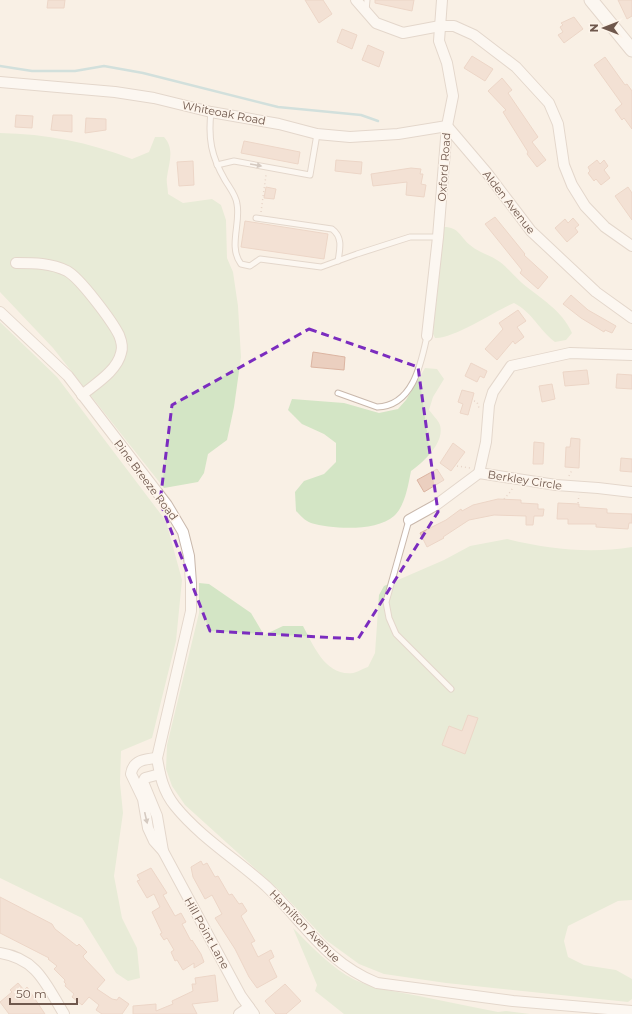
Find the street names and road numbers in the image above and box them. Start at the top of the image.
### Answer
street label: Whiteoak Road [181,98,267,128]
street label: Oxford Road [435,132,453,202]
street label: Alden Avenue [480,167,538,237]
street label: Pine Breeze Road [111,437,181,523]
street label: Berkley Circle [487,467,563,493]
street label: Hamilton Avenue [267,887,344,966]
street label: Hill Point Lane [181,895,233,972]

